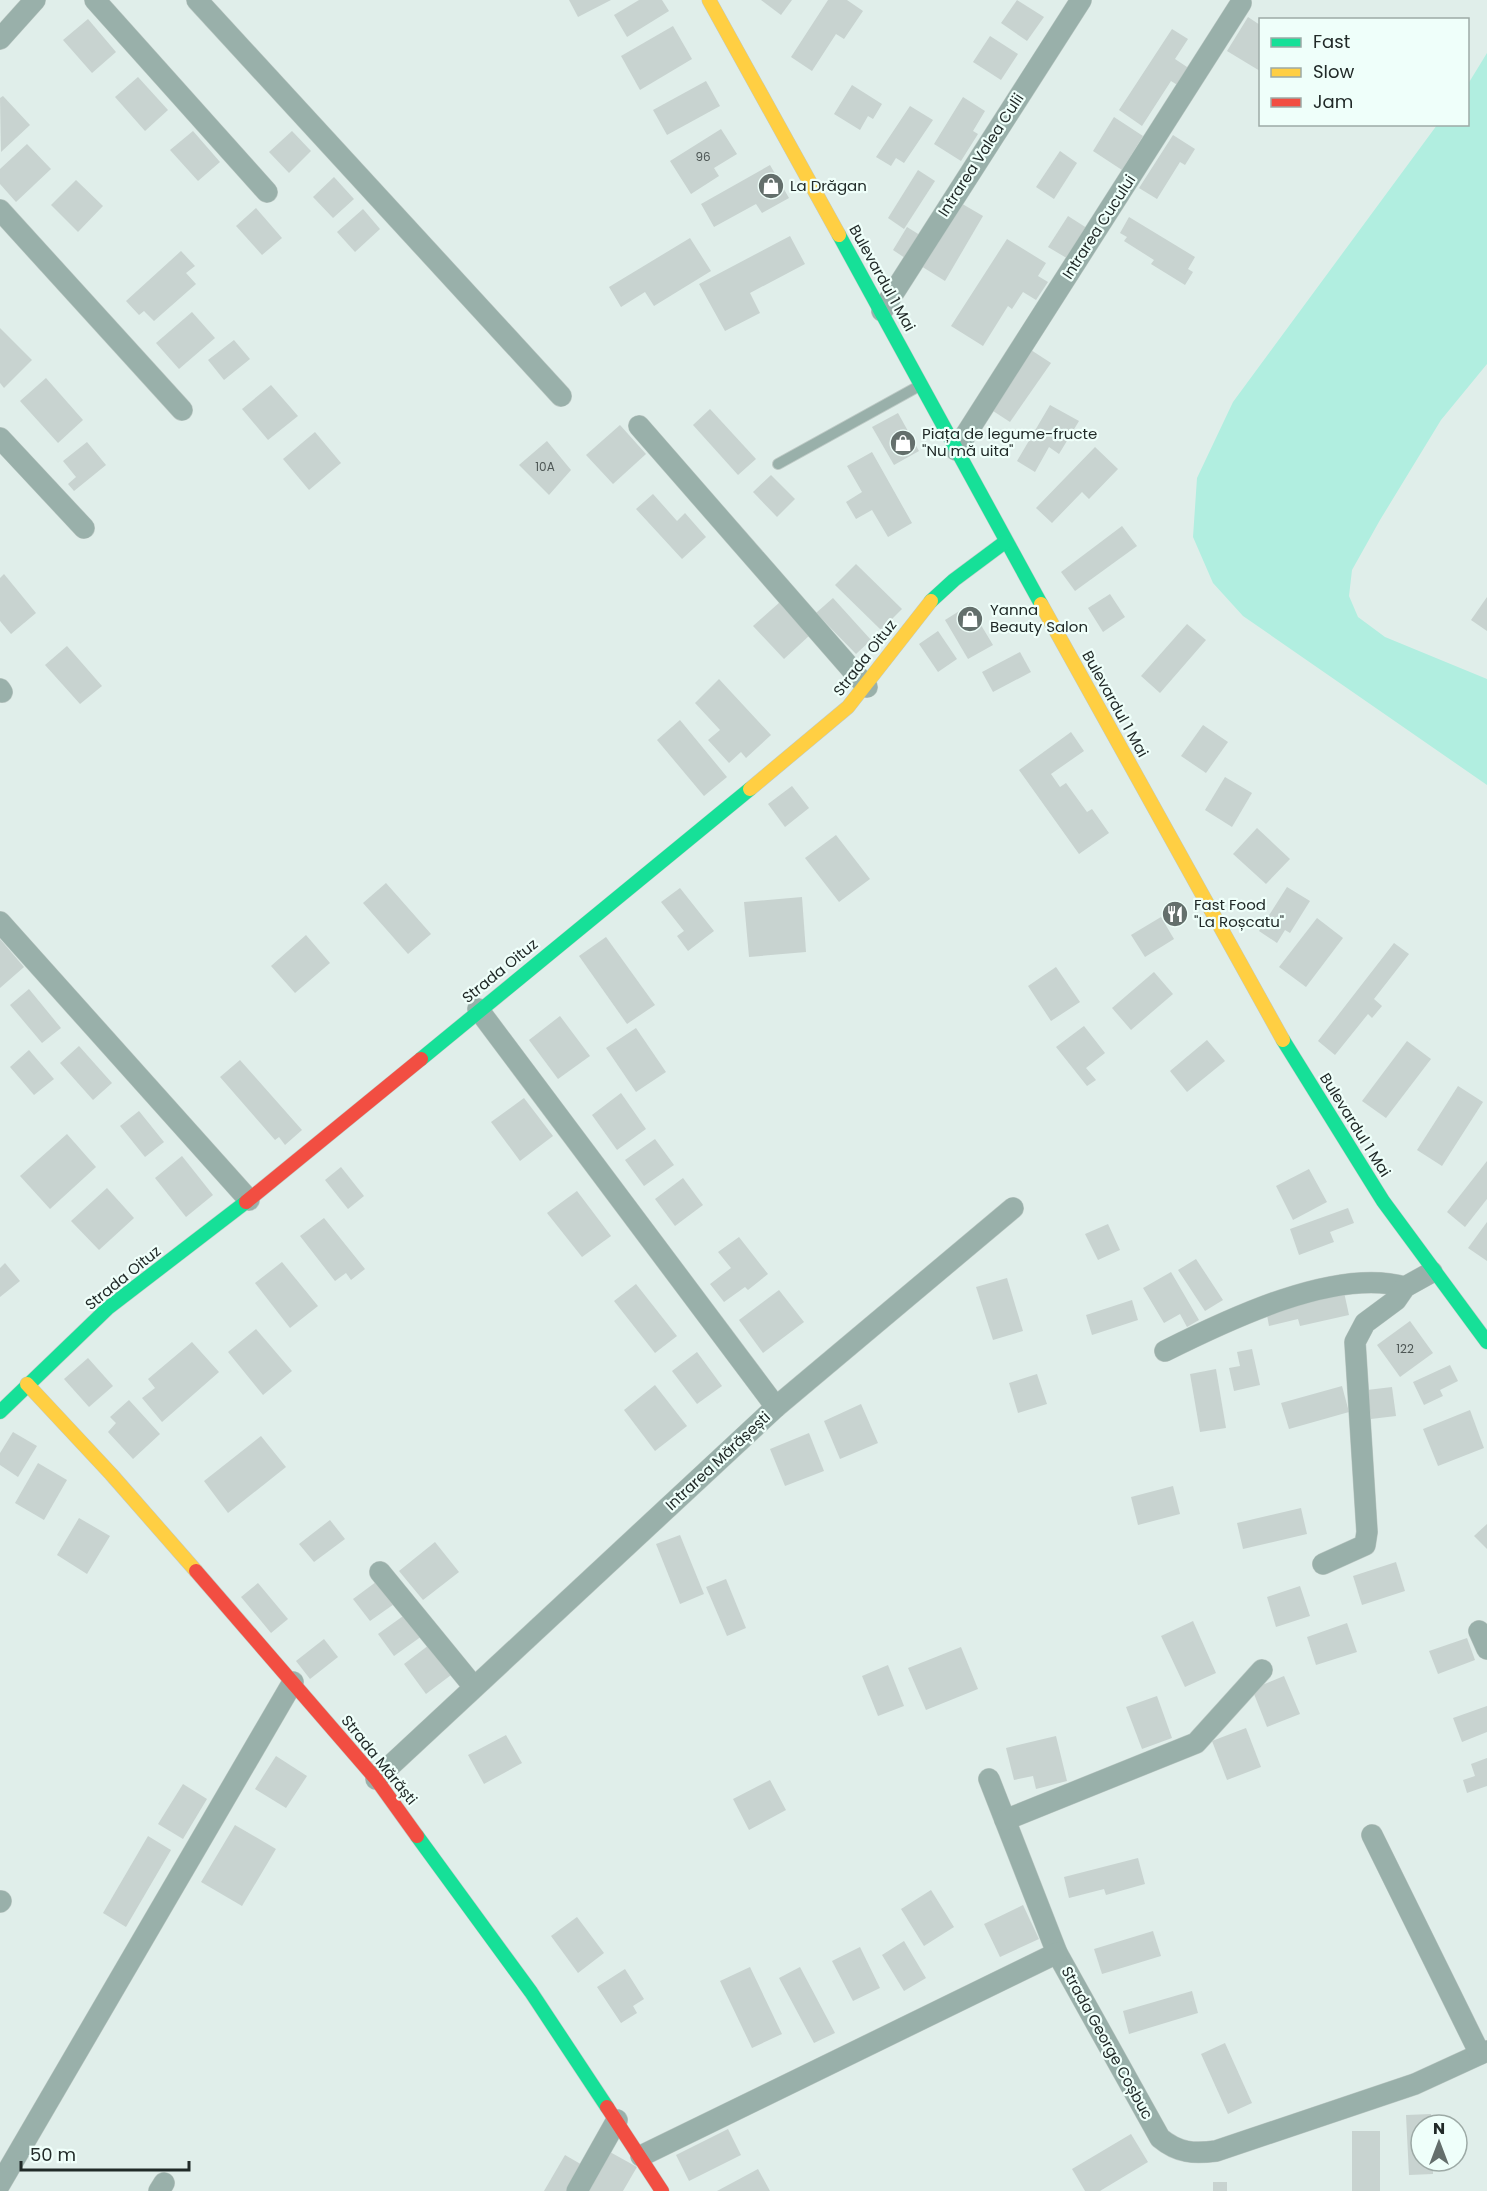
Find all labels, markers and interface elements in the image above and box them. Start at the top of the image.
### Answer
legend [1259,18,1469,126]
text: Fast [1313,29,1350,54]
text: Slow [1313,59,1355,84]
street label: Intrarea Valea Culii [933,89,1028,220]
text: Jam [1313,89,1353,114]
house number: 96 [695,148,711,165]
shop icon: La Drăgan [756,171,786,201]
street label: Intrarea Cucului [1057,171,1140,283]
place label: La Drăgan [790,175,867,196]
street label: Bulevardul 1 Mai [844,221,920,335]
place label: Piața de legume-fructe "Nu mă uita" [922,423,1097,461]
shop icon: Piața de legume-fructe "Nu mă uita" [888,428,918,458]
house number: 10A [535,458,555,475]
place label: Yanna Beauty Salon [990,599,1088,637]
shop icon: Yanna Beauty Salon [955,604,985,634]
street label: Strada Oituz [828,615,901,700]
street label: Bulevardul 1 Mai [1077,647,1153,761]
place label: Fast Food "La Roșcatu" [1194,894,1284,932]
restaurant icon: Fast Food "La Roșcatu" [1160,899,1190,929]
street label: Strada Oituz [457,934,542,1008]
street label: Bulevardul 1 Mai [1315,1069,1396,1181]
street label: Strada Oituz [80,1241,165,1315]
house number: 122 [1396,1340,1414,1357]
street label: Intrarea Mărășești [661,1406,775,1515]
street label: Strada Mărăști [337,1710,422,1809]
street label: Strada George Coșbuc [1057,1963,1158,2123]
north arrow [1409,2113,1469,2173]
text: N [1433,2117,1445,2140]
scale bar [21,2134,189,2172]
text: 50 m [30,2142,76,2167]

